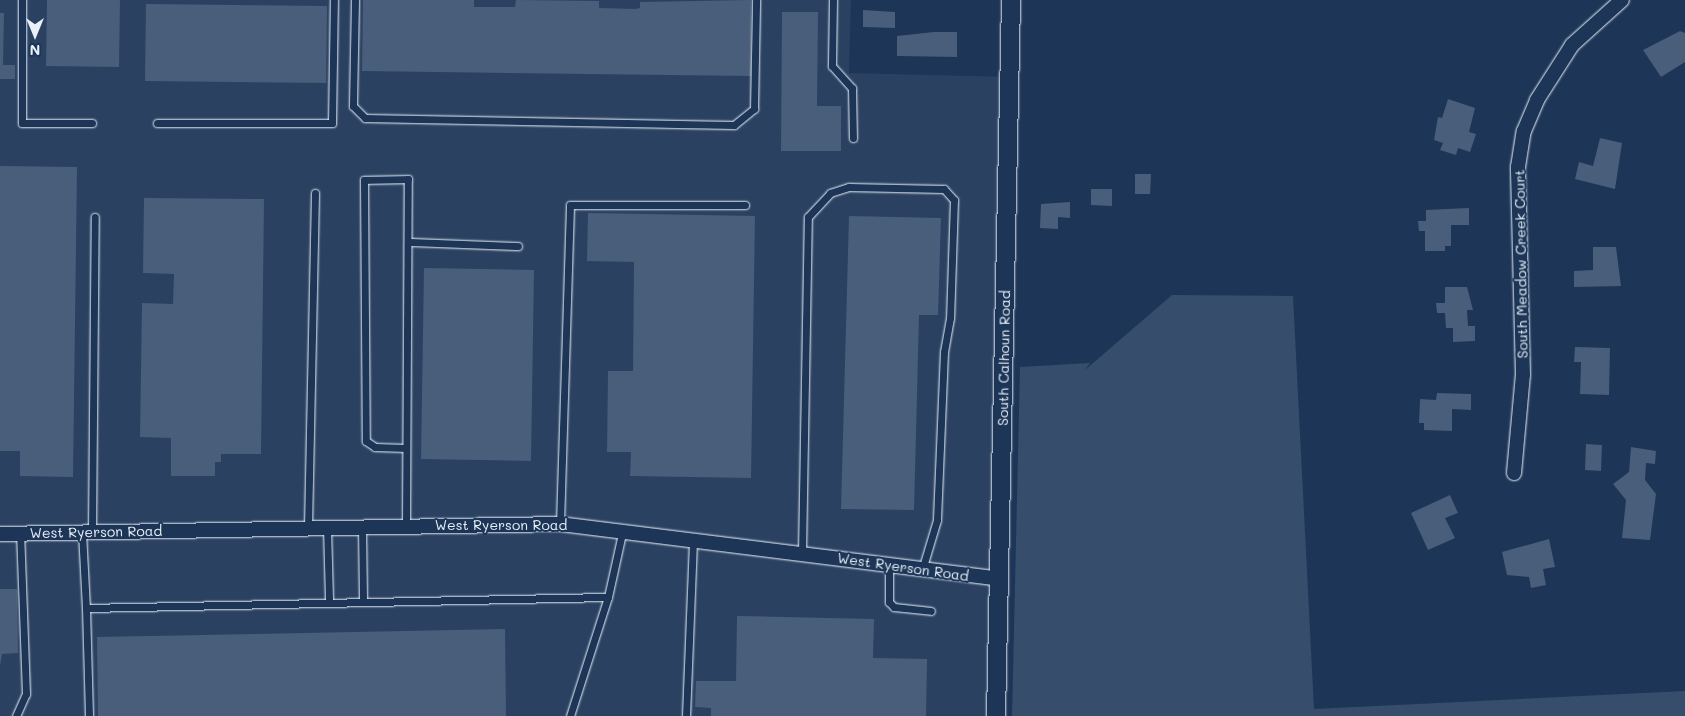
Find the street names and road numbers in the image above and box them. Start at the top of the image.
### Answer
street label: South Meadow Creek Court [1511,169,1531,359]
street label: South Calhoun Road [994,290,1014,426]
street label: West Ryerson Road [435,517,567,533]
street label: West Ryerson Road [30,522,162,542]
street label: West Ryerson Road [836,549,970,585]

